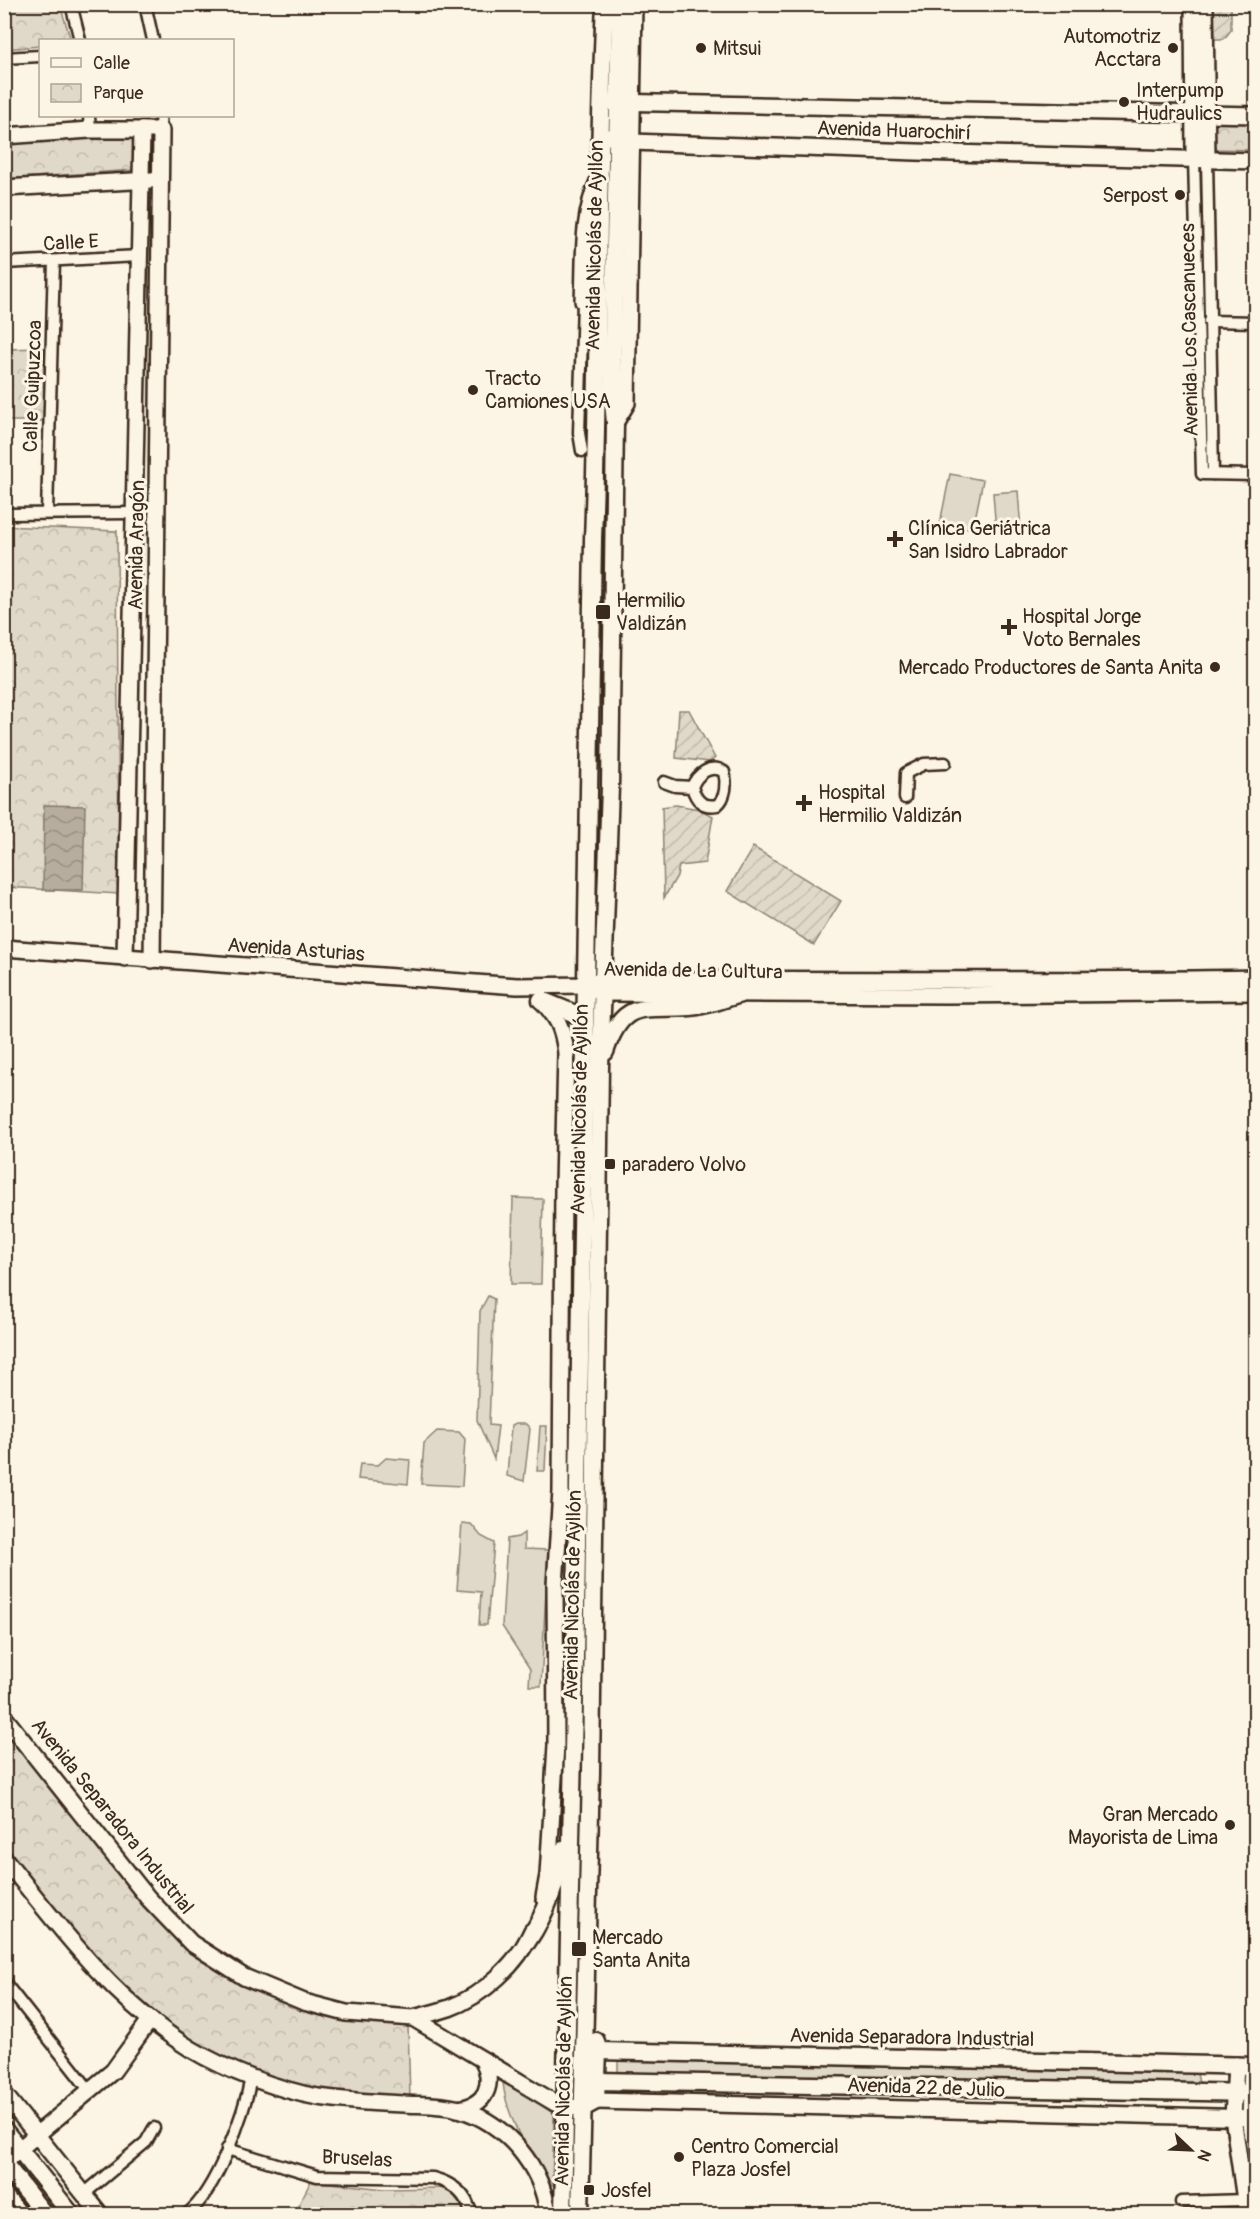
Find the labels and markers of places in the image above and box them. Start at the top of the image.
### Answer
place label: Automotriz Acctara [1063,24,1161,72]
place label: Mitsui [713,36,761,61]
marker: Mitsui [694,41,708,55]
marker: Automotriz Acctara [1166,41,1180,55]
place label: Interpump Hudraulics [1136,78,1224,126]
marker: Interpump Hudraulics [1117,95,1131,109]
place label: Serpost [1102,183,1169,208]
marker: Serpost [1173,188,1187,202]
place label: Tracto Camiones USA [485,366,611,414]
marker: Tracto Camiones USA [466,383,480,397]
place label: Clínica Geriátrica San Isidro Labrador [908,516,1068,564]
marker: Clínica Geriátrica San Isidro Labrador [886,530,904,548]
place label: Hermilio Valdizán [616,588,686,636]
marker: Hermilio Valdizán [594,603,612,621]
place label: Hospital Jorge Voto Bernales [1022,604,1141,652]
marker: Hospital Jorge Voto Bernales [1000,618,1018,636]
place label: Mercado Productores de Santa Anita [898,655,1203,680]
marker: Mercado Productores de Santa Anita [1208,660,1222,674]
place label: Hospital Hermilio Valdizán [818,780,962,828]
marker: Hospital Hermilio Valdizán [795,794,813,812]
place label: paradero Volvo [622,1152,746,1177]
marker: paradero Volvo [603,1157,617,1171]
place label: Gran Mercado Mayorista de Lima [1068,1802,1218,1850]
marker: Gran Mercado Mayorista de Lima [1223,1818,1237,1832]
place label: Mercado Santa Anita [592,1925,690,1973]
marker: Mercado Santa Anita [570,1940,588,1958]
place label: Centro Comercial Plaza Josfel [691,2134,839,2182]
marker: Centro Comercial Plaza Josfel [672,2150,686,2164]
place label: Josfel [601,2178,652,2203]
marker: Josfel [582,2183,596,2197]

